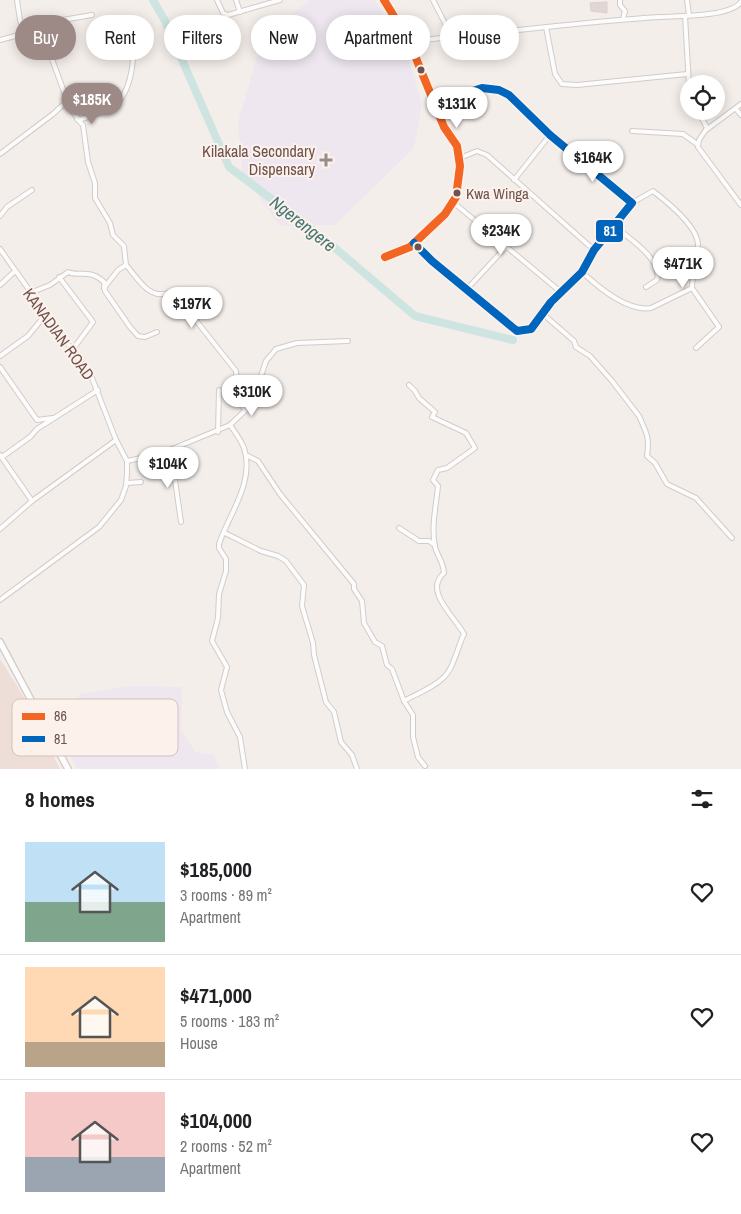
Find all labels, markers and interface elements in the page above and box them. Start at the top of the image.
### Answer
chip: Buy [15,15,76,60]
chip: Rent [86,15,154,60]
chip: Filters [164,15,241,60]
chip: New [251,15,316,60]
chip: Apartment [326,15,430,60]
chip: House [440,15,519,60]
unlabelled marker [416,65,426,75]
map controls [680,75,725,120]
button: locate [680,75,725,120]
pin: $185K [57,82,127,125]
pin: $131K [422,86,492,129]
text: $185K [73,88,111,110]
text: $131K [438,92,476,114]
place label: Kilakala Secondary Dispensary [202,140,315,180]
pin: $164K [558,140,628,183]
text: $164K [574,146,612,168]
marker: Kilakala Secondary Dispensary [319,153,333,167]
place label: Kwa Winga [466,183,529,204]
marker: Kwa Winga [452,188,462,198]
water label: Ngerengere [265,190,342,257]
pin: $234K [466,214,536,256]
text: $234K [482,219,520,241]
line badge: 81 [595,219,624,243]
text: 81 [604,222,617,240]
unlabelled marker [413,242,423,252]
pin: $471K [648,246,718,289]
text: $471K [664,252,702,274]
street label: KANADIAN ROAD [18,284,100,384]
pin: $197K [157,286,227,329]
text: $197K [173,292,211,314]
pin: $310K [217,374,287,417]
text: $310K [233,380,271,402]
pin: $104K [133,446,203,489]
text: $104K [149,452,187,474]
legend [12,699,178,756]
text: 86 [54,707,67,725]
text: 81 [54,730,67,748]
text: 8 homes [25,785,95,814]
icon: filters [688,785,716,813]
text: $185,000 [180,855,252,884]
icon: home [65,862,125,922]
icon: heart [688,878,716,906]
text: 3 rooms · 89 m² [180,884,272,906]
text: Apartment [180,906,241,928]
text: $471,000 [180,981,252,1010]
icon: home [65,987,125,1047]
icon: heart [688,1003,716,1031]
text: 5 rooms · 183 m² [180,1010,279,1032]
text: House [180,1032,218,1054]
text: $104,000 [180,1106,252,1135]
icon: home [65,1112,125,1172]
icon: heart [688,1128,716,1156]
text: 2 rooms · 52 m² [180,1135,272,1157]
text: Apartment [180,1157,241,1179]

